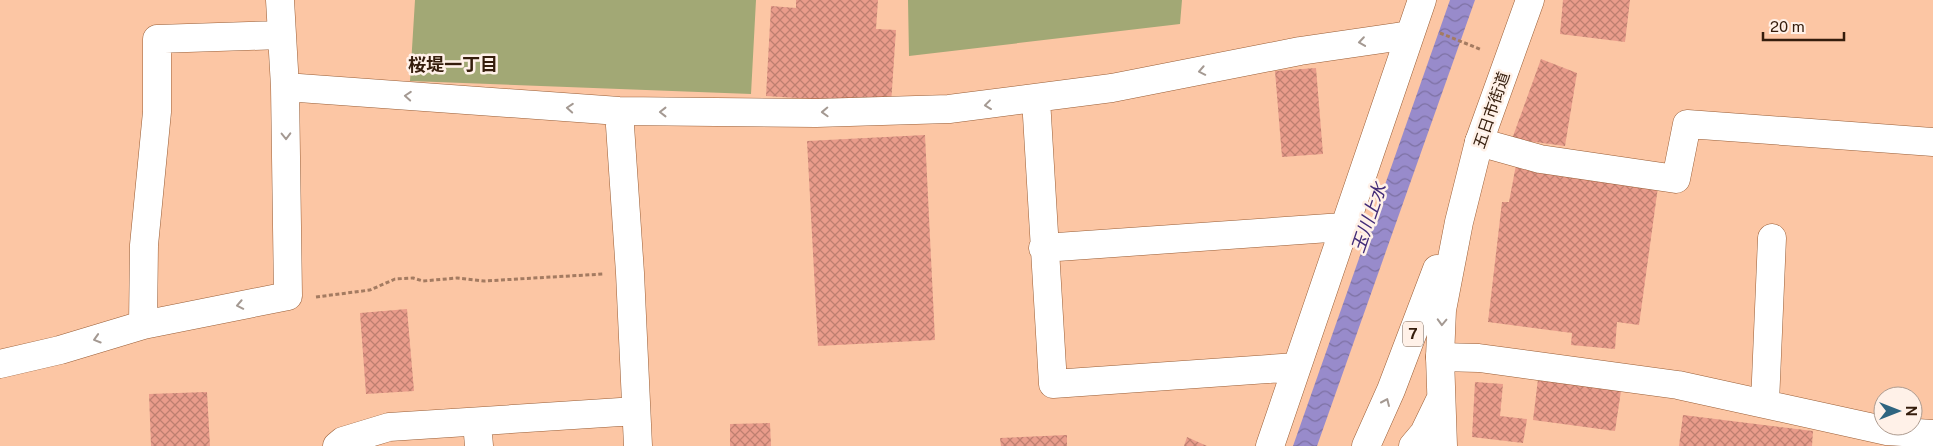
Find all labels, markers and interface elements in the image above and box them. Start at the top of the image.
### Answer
scale bar [1763,10,1844,42]
text: 20 m [1770,18,1805,35]
one-way arrow [1357,36,1366,46]
district label: 桜堤一丁目 [408,54,498,75]
one-way arrow [1197,65,1206,76]
street label: 五日市街道 [1469,69,1513,151]
one-way arrow [404,91,412,102]
one-way arrow [983,99,991,110]
one-way arrow [566,102,574,113]
one-way arrow [659,107,666,117]
one-way arrow [821,107,829,118]
one-way arrow [281,132,291,140]
water label: 玉川上水 [1347,178,1391,255]
one-way arrow [236,299,244,310]
one-way arrow [1436,318,1447,326]
road number: 7 [1403,322,1423,346]
one-way arrow [93,334,101,344]
north arrow [1873,386,1923,436]
one-way arrow [1380,398,1391,407]
text: N [1903,406,1919,416]

